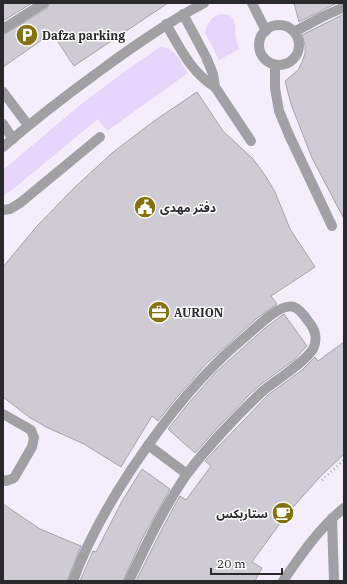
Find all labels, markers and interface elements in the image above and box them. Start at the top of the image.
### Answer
parking icon: Dafza parking [14,22,40,48]
place label: Dafza parking [42,28,125,43]
public building icon: دفتر مهدى [132,194,158,220]
place label: دفتر مهدى [160,200,216,215]
office icon: AURION [146,299,172,325]
place label: AURION [174,305,223,320]
cafe icon: ستاربكس [270,500,296,526]
place label: ستاربكس [216,506,268,521]
scale bar [211,550,282,576]
text: 20 m [217,556,246,571]

